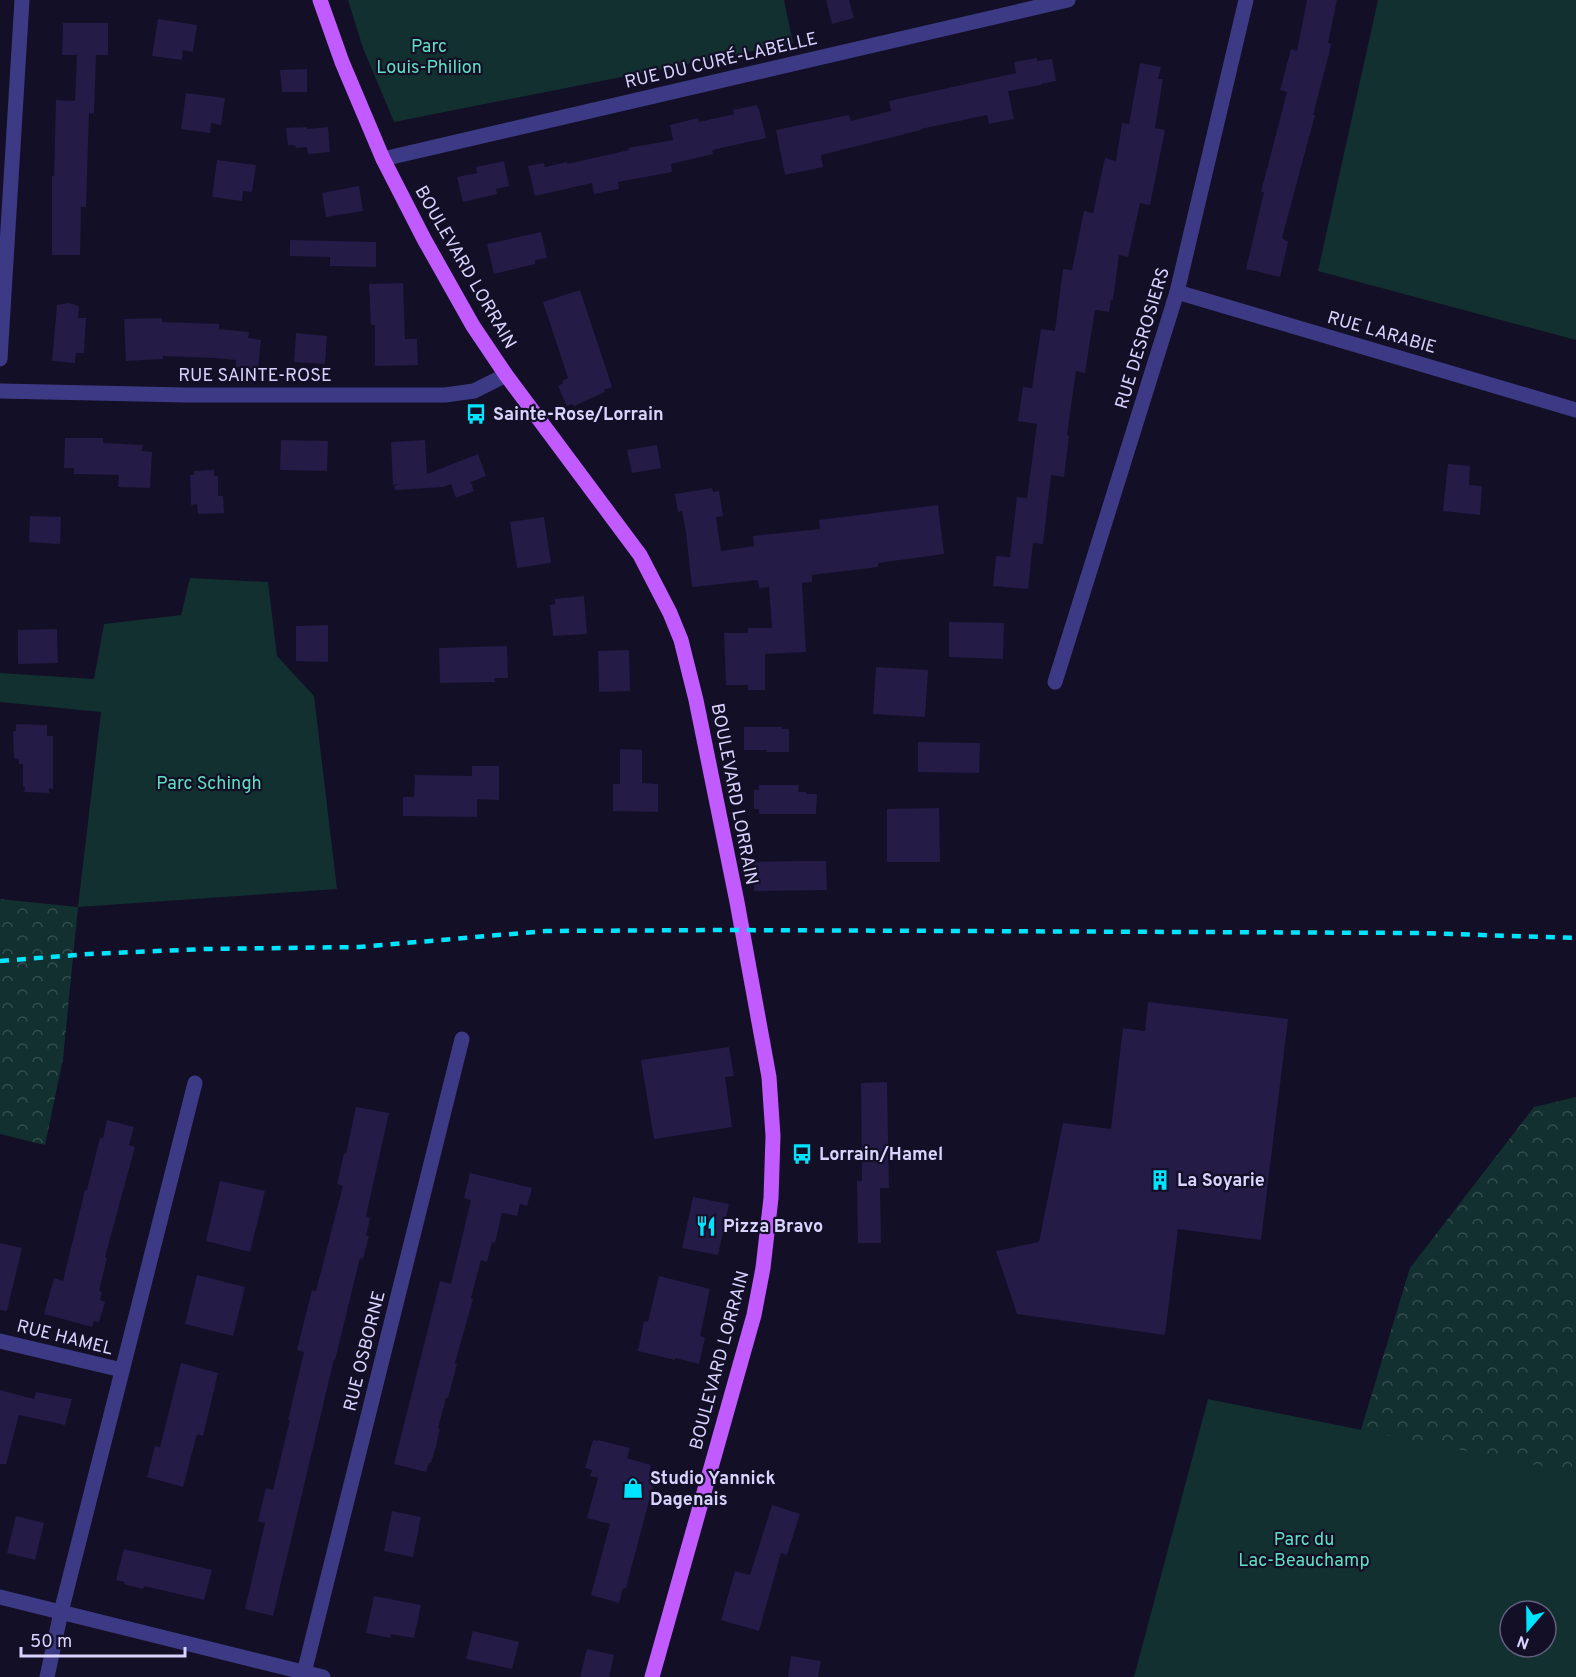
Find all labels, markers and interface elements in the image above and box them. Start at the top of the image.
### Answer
street label: RUE DU CURÉ-LABELLE [622,26,820,95]
park label: Parc Louis-Philion [376,36,482,80]
street label: BOULEVARD LORRAIN [409,182,521,353]
street label: RUE DESROSIERS [1111,265,1176,412]
street label: RUE LARABIE [1324,307,1439,360]
street label: RUE SAINTE-ROSE [178,365,332,388]
bus stop icon: Sainte-Rose/Lorrain [464,402,488,426]
place label: Sainte-Rose/Lorrain [493,404,664,427]
street label: BOULEVARD LORRAIN [705,701,762,887]
park label: Parc Schingh [156,773,262,796]
bus stop icon: Lorrain/Hamel [790,1142,814,1166]
place label: Lorrain/Hamel [819,1144,943,1167]
building icon: La Soyarie [1148,1168,1172,1192]
place label: La Soyarie [1177,1170,1265,1193]
restaurant icon: Pizza Bravo [694,1214,718,1238]
place label: Pizza Bravo [723,1216,823,1239]
street label: BOULEVARD LORRAIN [685,1268,755,1453]
street label: RUE OSBORNE [339,1289,392,1414]
street label: RUE HAMEL [14,1315,115,1362]
place label: Studio Yannick Dagenais [650,1468,776,1512]
shop icon: Studio Yannick Dagenais [621,1476,645,1500]
park label: Parc du Lac-Beauchamp [1238,1529,1370,1573]
north arrow [1498,1599,1558,1659]
scale bar [21,1620,184,1658]
text: N [1515,1630,1532,1653]
text: 50 m [30,1631,72,1654]

